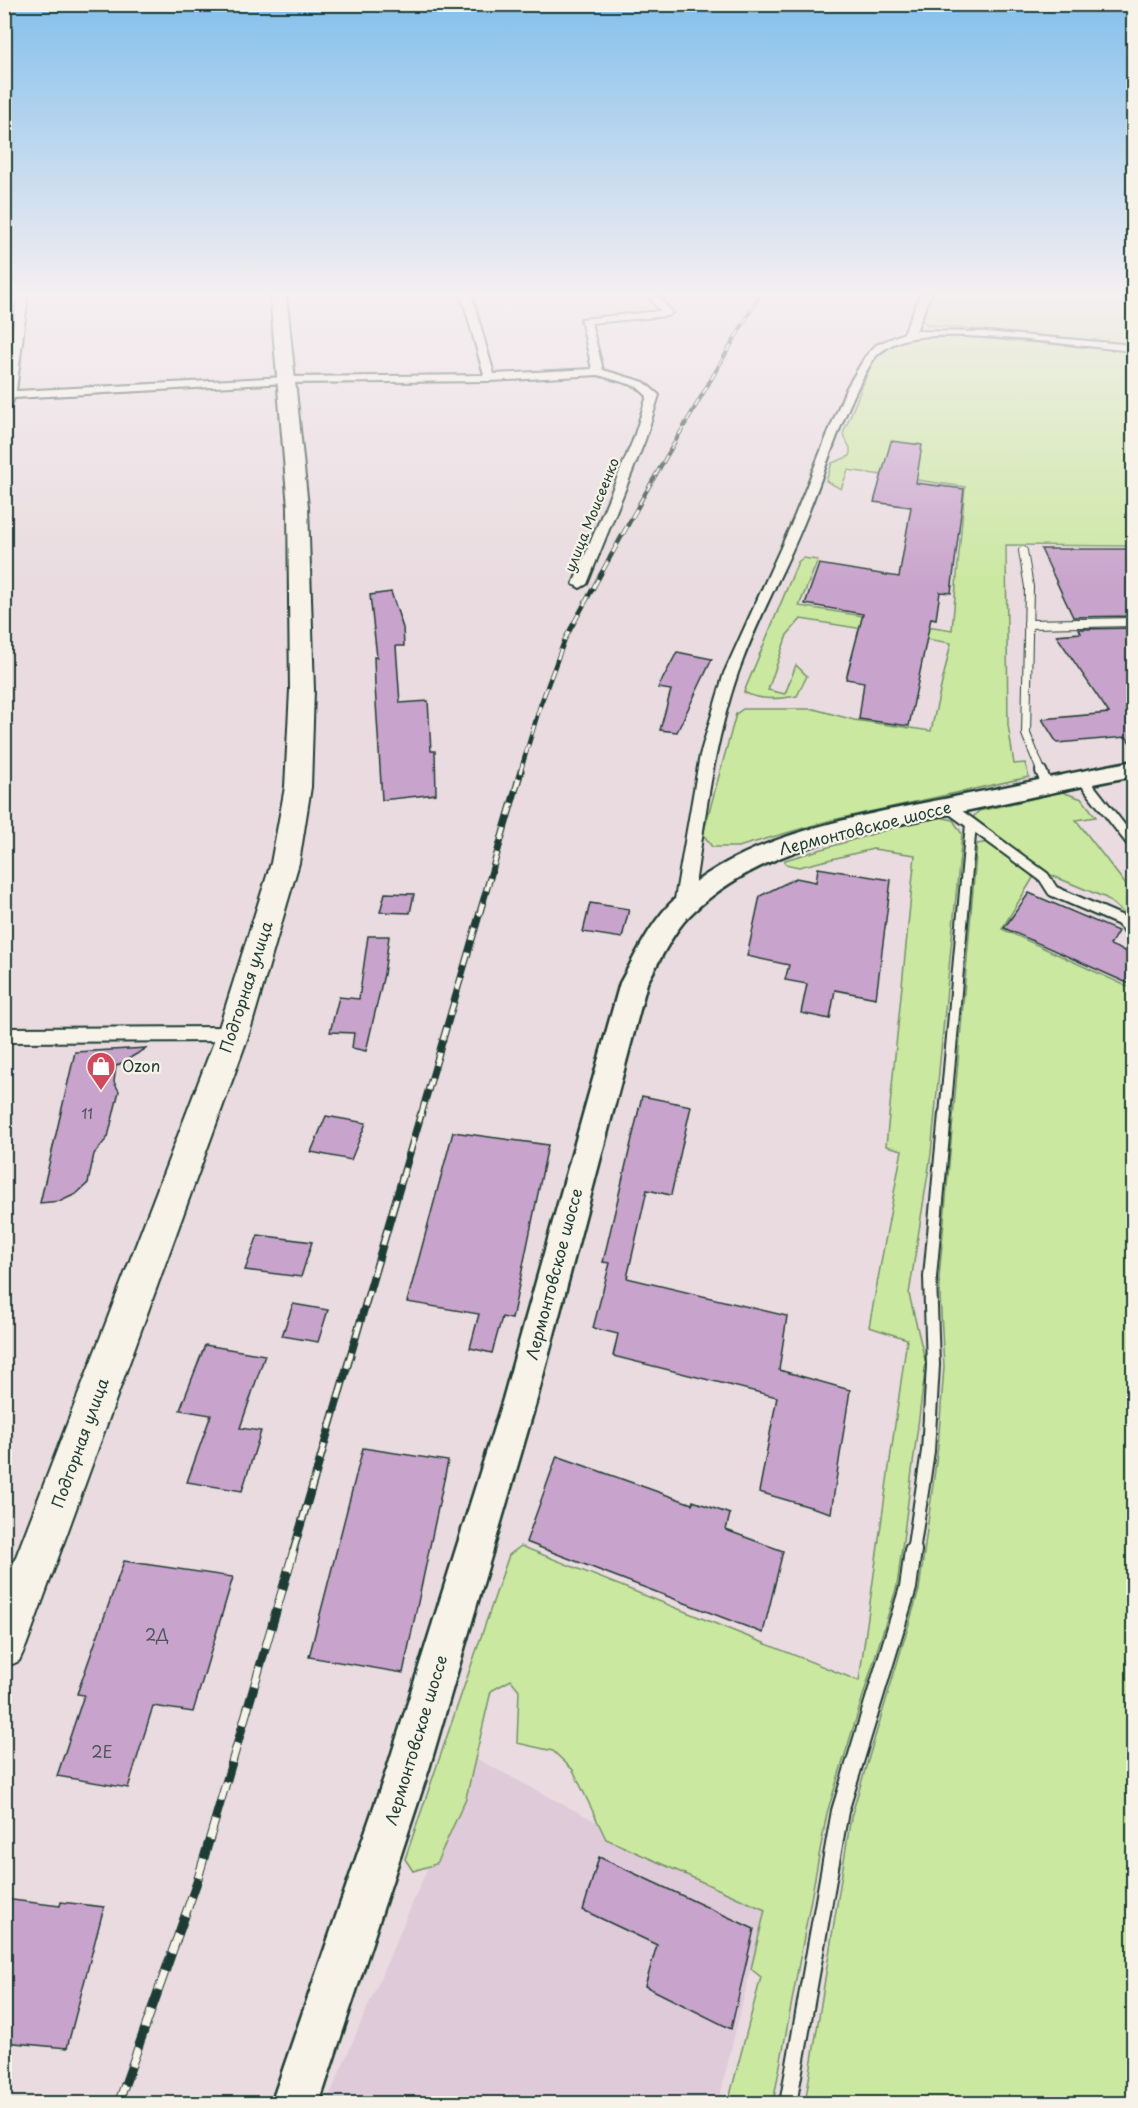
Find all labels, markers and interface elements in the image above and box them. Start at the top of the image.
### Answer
street label: улица Моисеенко [559,454,624,575]
street label: Лермонтовское шоссе [776,794,953,860]
street label: Подгорная улица [212,918,278,1055]
shop icon: Ozon [85,1050,117,1092]
place label: Ozon [122,1053,160,1077]
house number: 11 [81,1103,93,1124]
street label: Лермонтовское шоссе [519,1185,587,1362]
street label: Подгорная улица [44,1374,114,1511]
house number: 2Д [145,1622,169,1646]
street label: Лермонтовское шоссе [378,1652,452,1828]
house number: 2Е [91,1739,113,1763]

